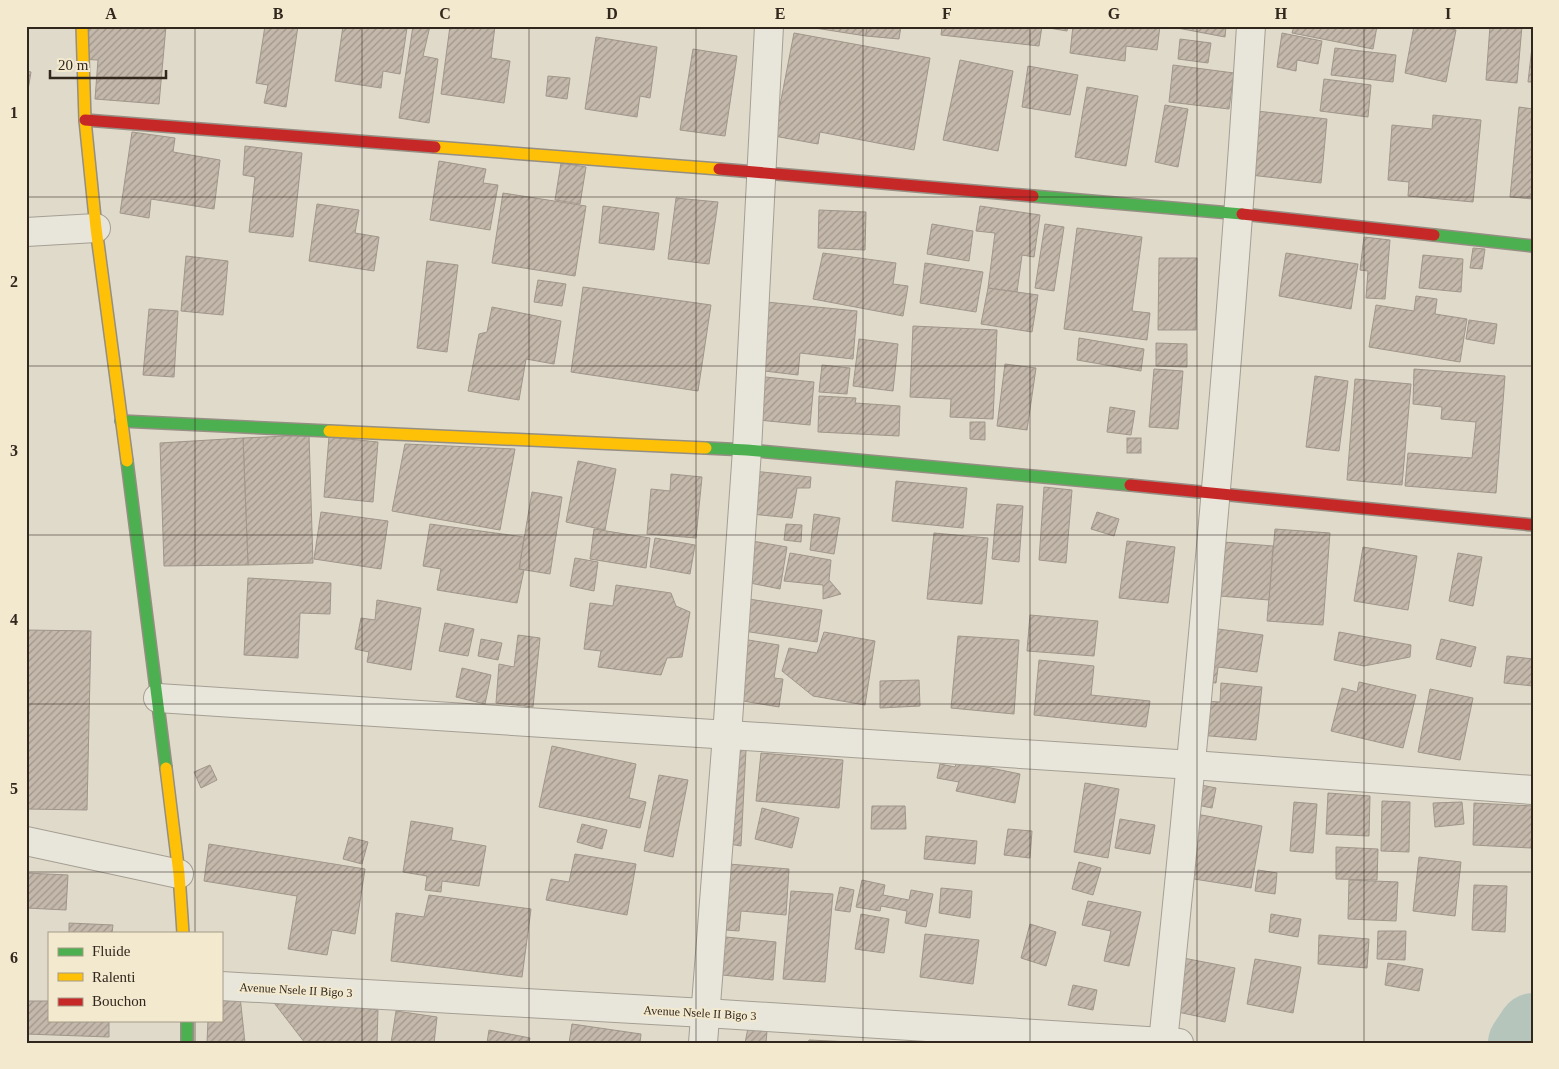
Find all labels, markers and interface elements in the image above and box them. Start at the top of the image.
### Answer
text: A [105,5,117,22]
text: B [273,5,284,22]
text: C [439,5,451,22]
text: D [606,5,618,22]
text: E [775,5,785,22]
text: F [942,5,952,22]
text: G [1108,5,1121,22]
text: H [1275,5,1288,22]
text: I [1445,5,1451,22]
scale bar [50,48,166,80]
text: 20 m [58,57,89,73]
text: 1 [10,104,18,121]
text: 2 [10,273,18,290]
text: 3 [10,442,18,459]
text: 4 [10,611,18,628]
text: 5 [10,780,18,797]
legend [48,932,222,1022]
text: Fluide [92,943,131,959]
text: 6 [10,949,18,966]
text: Ralenti [92,969,135,985]
street label: Avenue Nsele II Bigo 3 [239,980,353,1000]
text: Bouchon [92,993,147,1009]
street label: Avenue Nsele II Bigo 3 [643,1003,757,1023]

